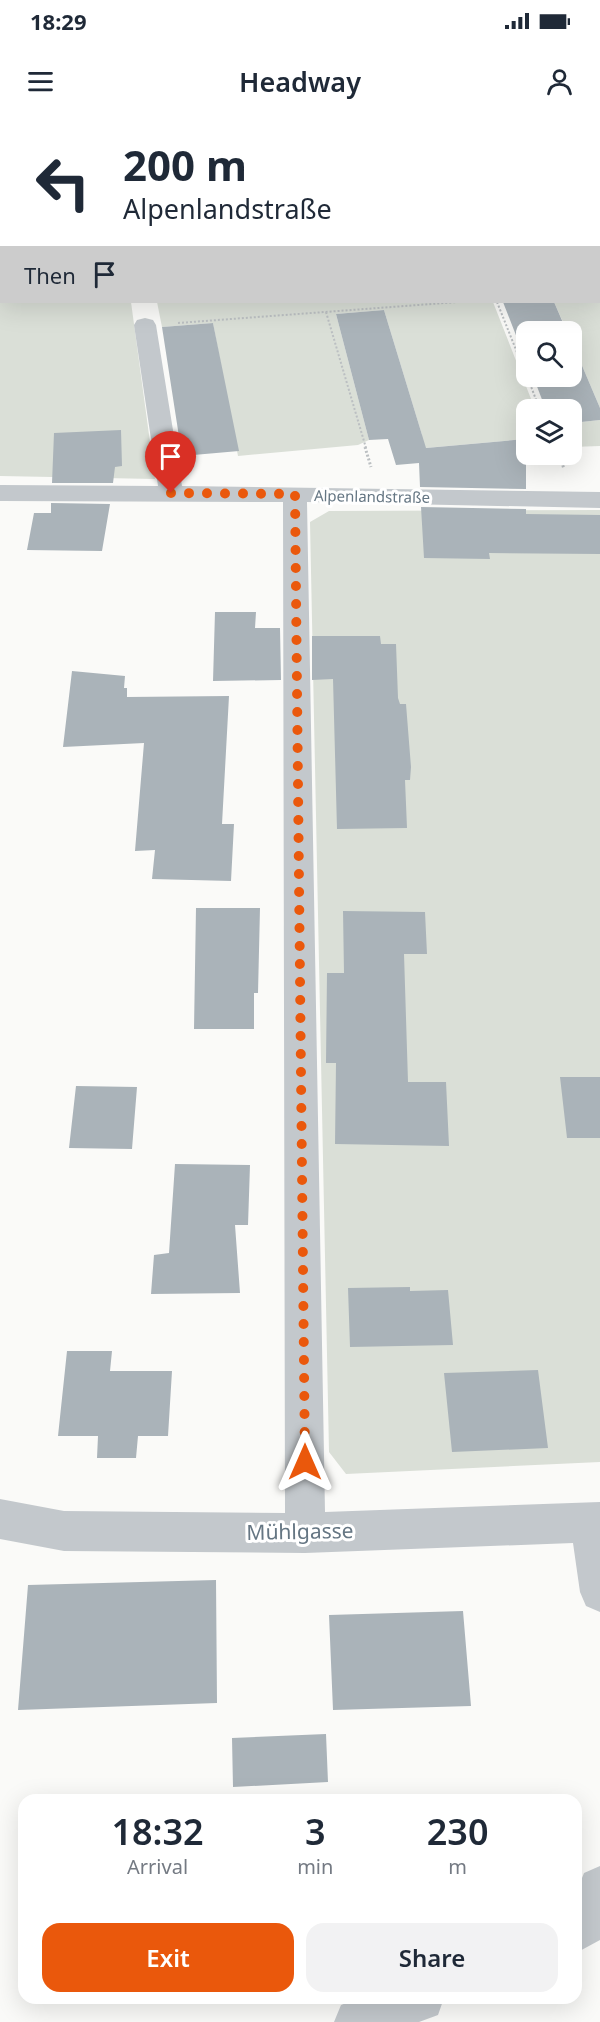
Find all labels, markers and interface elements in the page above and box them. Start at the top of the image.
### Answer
text: 18:29 [30,6,87,36]
text: Headway [239,63,361,100]
icon: menu [24,65,57,98]
icon: person [543,65,576,98]
text: 200 m [123,136,247,193]
icon: left [24,144,102,222]
text: Alpenlandstraße [123,190,332,227]
icon: arrive [88,258,121,291]
text: Then [24,260,76,290]
map controls [516,321,582,465]
button: search [516,321,582,387]
button: layers [516,399,582,465]
pin [145,431,196,493]
icon: arrive [154,440,187,473]
street label: Alpenlandstraße [314,485,430,507]
position arrow [273,1430,337,1494]
street label: Mühlgasse [246,1516,354,1546]
text: 18:32 [111,1807,204,1856]
text: 3 [305,1807,326,1856]
text: 230 [427,1807,489,1856]
text: Arrival [127,1853,188,1880]
text: min [297,1853,333,1880]
text: m [448,1853,467,1880]
button: Exit [42,1923,294,1992]
button: Share [306,1923,558,1992]

